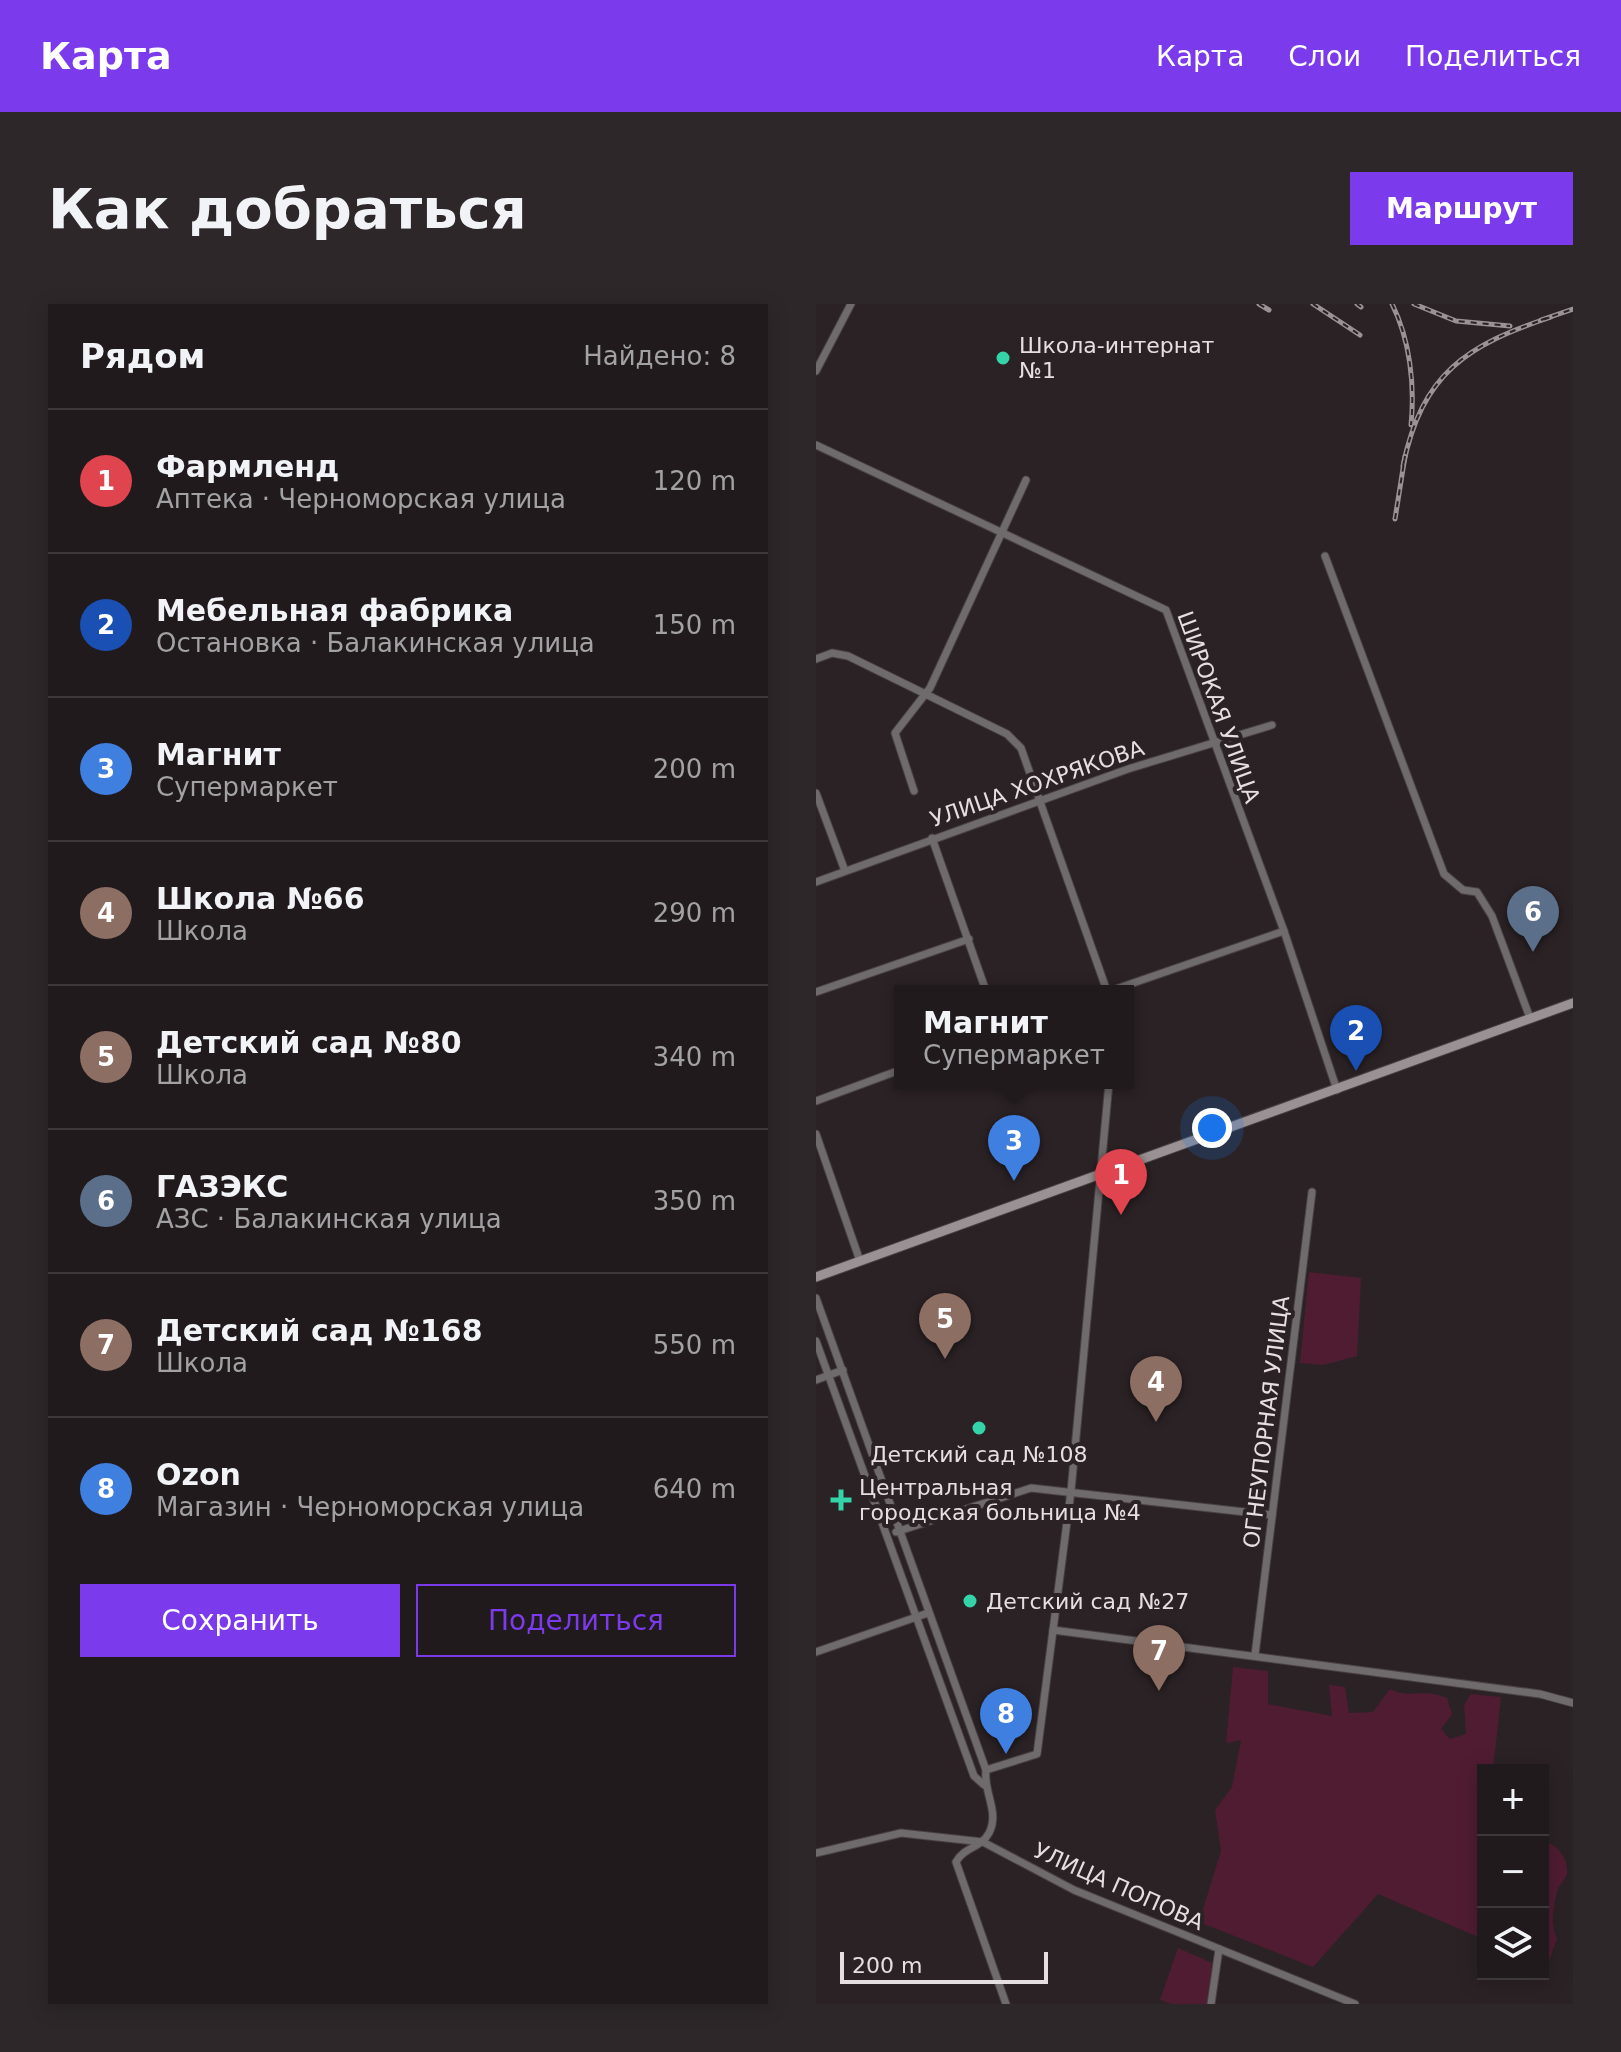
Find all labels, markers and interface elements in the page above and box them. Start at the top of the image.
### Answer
text: Карта [40,34,172,78]
text: Карта [1156,40,1244,73]
text: Слои [1288,40,1361,73]
text: Поделиться [1405,40,1581,73]
button: Маршрут [1350,172,1573,245]
text: Как добраться [48,176,527,241]
place label: Школа-интернат №1 [1019,333,1215,383]
text: Рядом [80,336,205,376]
text: Найдено: 8 [583,341,736,371]
marker: Школа-интернат №1 [994,349,1012,367]
text: Фармленд [156,449,339,484]
text: 1 [97,466,115,496]
text: 120 m [653,466,736,496]
text: Аптека · Черноморская улица [156,484,566,514]
text: Мебельная фабрика [156,593,513,628]
street label: ШИРОКАЯ УЛИЦА [1172,608,1265,806]
text: 2 [97,610,115,640]
text: 150 m [653,610,736,640]
text: Остановка · Балакинская улица [156,628,595,658]
street label: УЛИЦА ХОХРЯКОВА [927,735,1147,832]
text: Магнит [156,737,281,772]
text: 3 [97,754,115,784]
text: 200 m [653,754,736,784]
text: Супермаркет [156,772,338,802]
text: Школа №66 [156,881,365,916]
pin: 6 [1507,886,1559,952]
text: 4 [97,898,115,928]
text: 290 m [653,898,736,928]
text: Школа [156,916,248,946]
popup [894,985,1134,1089]
text: Магнит [923,1005,1048,1040]
pin: 2 [1330,1005,1382,1071]
text: Детский сад №80 [156,1025,462,1060]
text: Супермаркет [923,1040,1105,1070]
text: 5 [97,1042,115,1072]
text: 340 m [653,1042,736,1072]
text: Школа [156,1060,248,1090]
your location [1192,1108,1232,1148]
pin: 3 [988,1115,1040,1181]
pin: 1 [1095,1149,1147,1215]
text: ГАЗЭКС [156,1169,288,1204]
text: 6 [97,1186,115,1216]
text: 350 m [653,1186,736,1216]
text: АЗС · Балакинская улица [156,1204,502,1234]
pin: 5 [919,1293,971,1359]
street label: ОГНЕУПОРНАЯ УЛИЦА [1239,1294,1294,1550]
text: Детский сад №168 [156,1313,483,1348]
text: 7 [97,1330,115,1360]
text: 550 m [653,1330,736,1360]
text: Школа [156,1348,248,1378]
pin: 4 [1130,1356,1182,1422]
marker: Детский сад №108 [970,1419,988,1437]
place label: Детский сад №108 [870,1442,1088,1467]
text: Ozon [156,1457,241,1492]
text: 8 [97,1474,115,1504]
text: 640 m [653,1474,736,1504]
place label: Центральная городская больница №4 [859,1475,1141,1525]
marker: Центральная городская больница №4 [830,1489,852,1511]
text: Магазин · Черноморская улица [156,1492,584,1522]
button: Сохранить [80,1584,400,1657]
button: Поделиться [416,1584,736,1657]
place label: Детский сад №27 [986,1589,1189,1614]
marker: Детский сад №27 [961,1592,979,1610]
pin: 7 [1133,1625,1185,1691]
pin: 8 [980,1688,1032,1754]
map controls [1477,1764,1549,1980]
button: + [1477,1764,1549,1836]
button: − [1477,1836,1549,1908]
street label: УЛИЦА ПОПОВА [1030,1838,1208,1935]
button: layers [1477,1908,1549,1980]
scale bar [840,1948,1048,1984]
text: 200 m [852,1953,922,1978]

